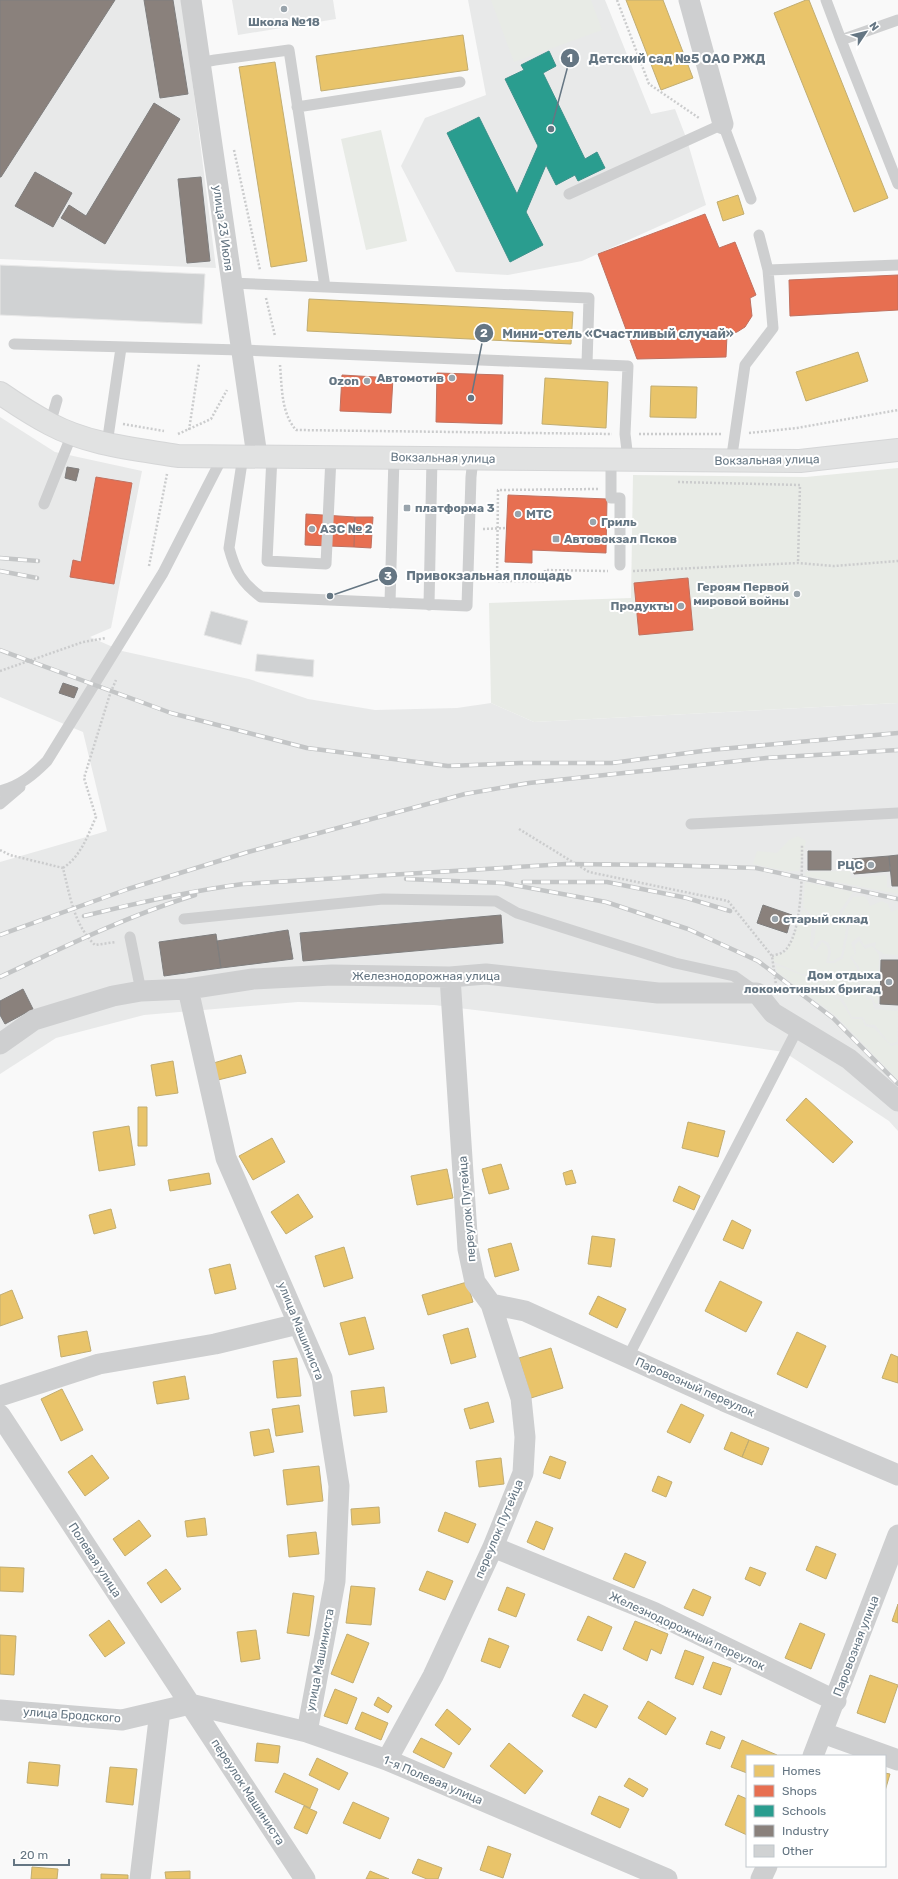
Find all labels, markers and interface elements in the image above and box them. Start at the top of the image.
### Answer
marker: Школа №18 [279,4,289,14]
north arrow [846,12,886,52]
place label: Школа №18 [248,15,320,29]
text: N [866,20,881,34]
callout: Детский сад №5 ОАО РЖД [560,46,773,71]
text: 1 [567,51,573,65]
text: Детский сад №5 ОАО РЖД [588,51,766,66]
street label: улица 23 Июля [210,184,236,272]
callout: Мини-отель «Счастливый случай» [474,320,742,345]
text: 2 [480,326,488,340]
text: Мини-отель «Счастливый случай» [502,326,734,341]
place label: Автомотив [377,371,444,385]
marker: Автомотив [447,373,457,383]
place label: Ozon [329,374,359,388]
marker: Ozon [362,376,372,386]
street label: Вокзальная улица [390,450,496,466]
street label: Вокзальная улица [714,452,820,468]
place label: платформа 3 [415,501,495,515]
marker: платформа 3 [402,503,412,513]
place label: МТС [526,507,552,521]
marker: МТС [513,509,523,519]
place label: Гриль [601,515,637,529]
marker: Гриль [588,517,598,527]
place label: АЗС № 2 [320,522,373,536]
marker: АЗС № 2 [307,524,317,534]
place label: Автовокзал Псков [564,532,677,546]
marker: Автовокзал Псков [551,534,561,544]
callout: Привокзальная площадь [378,563,580,588]
text: Привокзальная площадь [406,568,572,583]
text: 3 [384,569,392,583]
place label: Героям Первой мировой войны [693,580,789,608]
marker: Героям Первой мировой войны [792,589,802,599]
place label: Продукты [610,599,673,613]
marker: Продукты [676,601,686,611]
place label: РЦС [837,858,864,872]
marker: РЦС [866,860,876,870]
place label: старый склад [783,912,868,926]
marker: старый склад [770,914,780,924]
place label: Дом отдыха локомотивных бригад [744,968,881,996]
street label: Железнодорожная улица [352,969,500,983]
marker: Дом отдыха локомотивных бригад [884,977,894,987]
street label: переулок Путейца [455,1155,479,1263]
street label: улица Машиниста [275,1280,327,1382]
street label: Паровозный переулок [633,1354,757,1420]
street label: переулок Путейца [472,1477,526,1581]
street label: Полевая улица [66,1520,124,1600]
street label: Железнодорожный переулок [607,1589,768,1674]
street label: Паровозная улица [830,1594,882,1698]
street label: улица Машиниста [303,1607,337,1713]
street label: улица Бродского [23,1705,121,1725]
street label: переулок Машиниста [208,1736,288,1848]
street label: 1-я Полевая улица [381,1753,485,1807]
legend [746,1755,886,1867]
text: Homes [782,1764,821,1778]
text: Shops [782,1784,817,1798]
text: Schools [782,1804,826,1818]
text: Industry [782,1824,829,1838]
scale bar [14,1841,69,1867]
text: Other [782,1844,814,1858]
text: 20 m [20,1848,48,1862]

